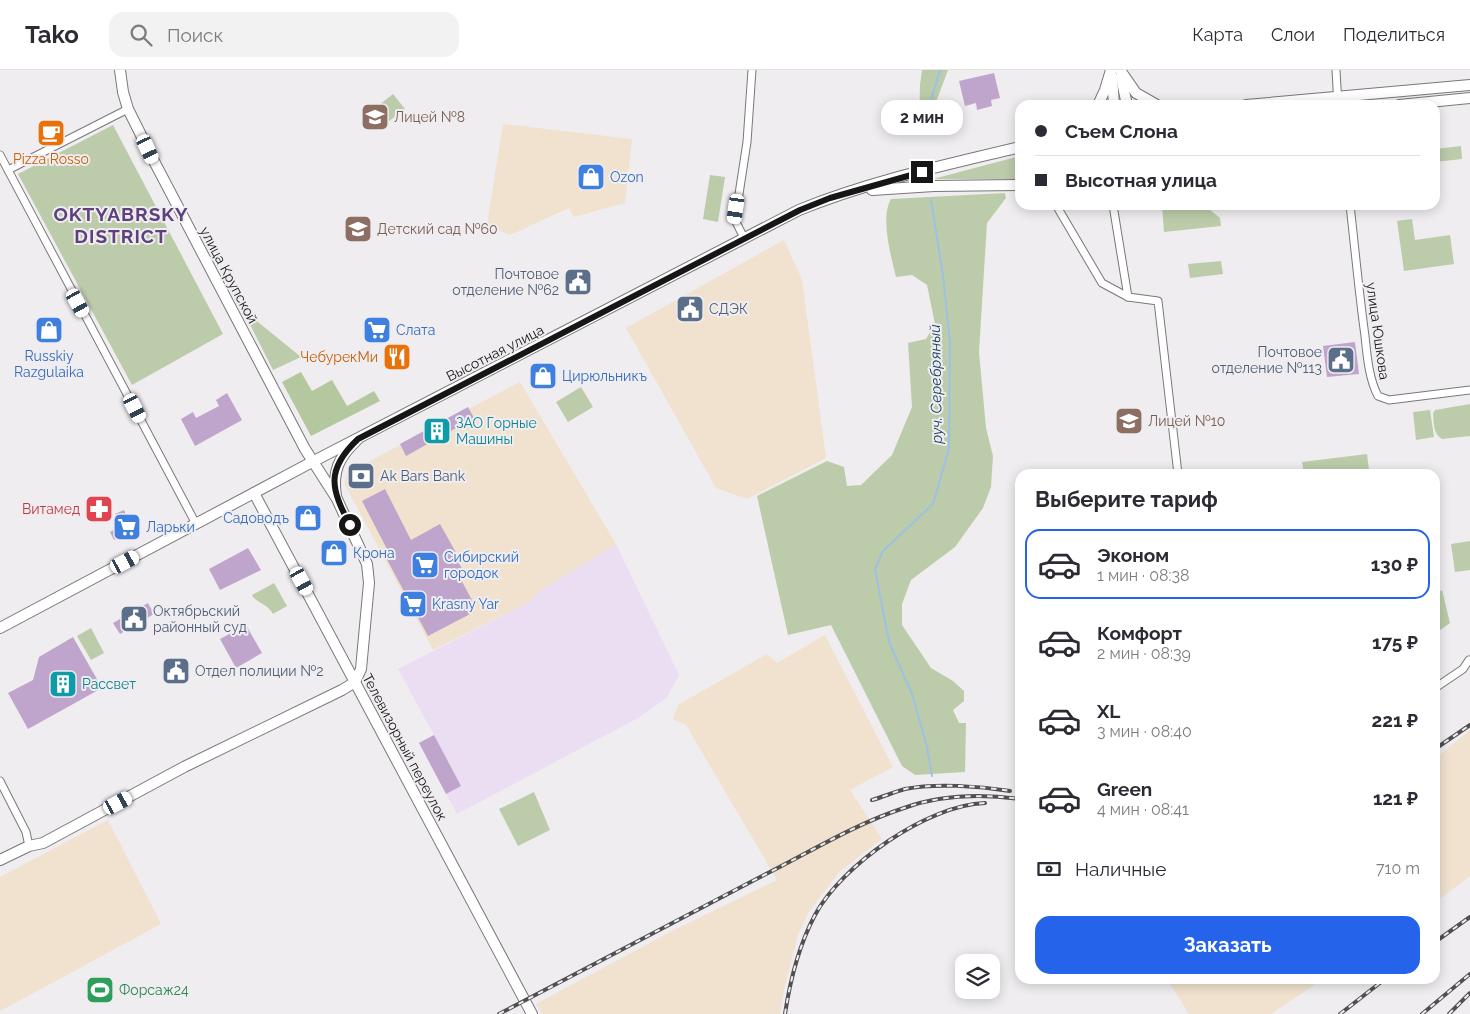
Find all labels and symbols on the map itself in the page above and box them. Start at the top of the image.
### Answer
callout: 2 мин [881,99,963,134]
school or university icon: Лицей №8 [360,102,390,132]
place label: Лицей №8 [394,109,465,125]
cafe icon: Pizza Rosso [36,118,66,148]
car [134,132,161,166]
place label: Pizza Rosso [13,151,89,167]
route end [911,161,933,183]
shop icon: Ozon [576,162,606,192]
place label: Ozon [610,169,644,185]
car [726,193,745,225]
district label: OKTYABRSKY DISTRICT [53,203,189,247]
school or university icon: Детский сад №60 [343,214,373,244]
place label: Детский сад №60 [377,221,498,237]
street label: улица Крупской [197,224,261,326]
place label: Почтовое отделение №62 [452,266,559,298]
public building icon: Почтовое отделение №62 [563,267,593,297]
street label: улица Юшкова [1363,281,1393,381]
car [64,286,91,320]
public building icon: СДЭК [675,294,705,324]
place label: СДЭК [709,301,748,317]
shop icon: Russkiy Razgulaika [34,315,64,345]
supermarket icon: Слата [362,315,392,345]
place label: Слата [396,322,435,338]
street label: Высотная улица [444,322,546,384]
water label: руч. Серебряный [926,324,946,445]
restaurant icon: ЧебурекМи [382,342,412,372]
place label: Почтовое отделение №113 [1211,344,1322,376]
public building icon: Почтовое отделение №113 [1326,345,1356,375]
place label: Russkiy Razgulaika [14,348,84,380]
place label: ЧебурекМи [300,349,378,365]
shop icon: Цирюльникъ [528,361,558,391]
place label: Цирюльникъ [562,368,647,384]
car [121,391,148,425]
school or university icon: Лицей №10 [1114,406,1144,436]
place label: Лицей №10 [1148,413,1225,429]
place label: ЗАО Горные Машины [456,415,537,447]
building icon: ЗАО Горные Машины [422,416,452,446]
bank icon: Ak Bars Bank [346,461,376,491]
place label: Ak Bars Bank [380,468,466,484]
pharmacy icon: Витамед [84,494,114,524]
place label: Витамед [22,501,80,517]
shop icon: Садоводъ [293,503,323,533]
place label: Садоводъ [223,510,289,526]
supermarket icon: Ларьки [112,512,142,542]
route start [339,514,361,536]
place label: Ларьки [146,519,195,535]
shop icon: Крона [319,538,349,568]
place label: Крона [353,545,395,561]
car [108,548,141,576]
place label: Сибирский городок [444,549,519,581]
supermarket icon: Сибирский городок [410,550,440,580]
car [288,564,315,598]
supermarket icon: Krasny Yar [398,589,428,619]
place label: Krasny Yar [432,596,499,612]
place label: Октябрьский районный суд [153,603,247,635]
public building icon: Октябрьский районный суд [119,604,149,634]
public building icon: Отдел полиции №2 [161,656,191,686]
place label: Отдел полиции №2 [195,663,323,679]
building icon: Рассвет [48,669,78,699]
street label: Телевизорный переулок [359,671,451,823]
place label: Рассвет [82,676,136,692]
car [101,789,134,817]
sports icon: Форсаж24 [85,975,115,1005]
place label: Форсаж24 [119,982,189,998]

